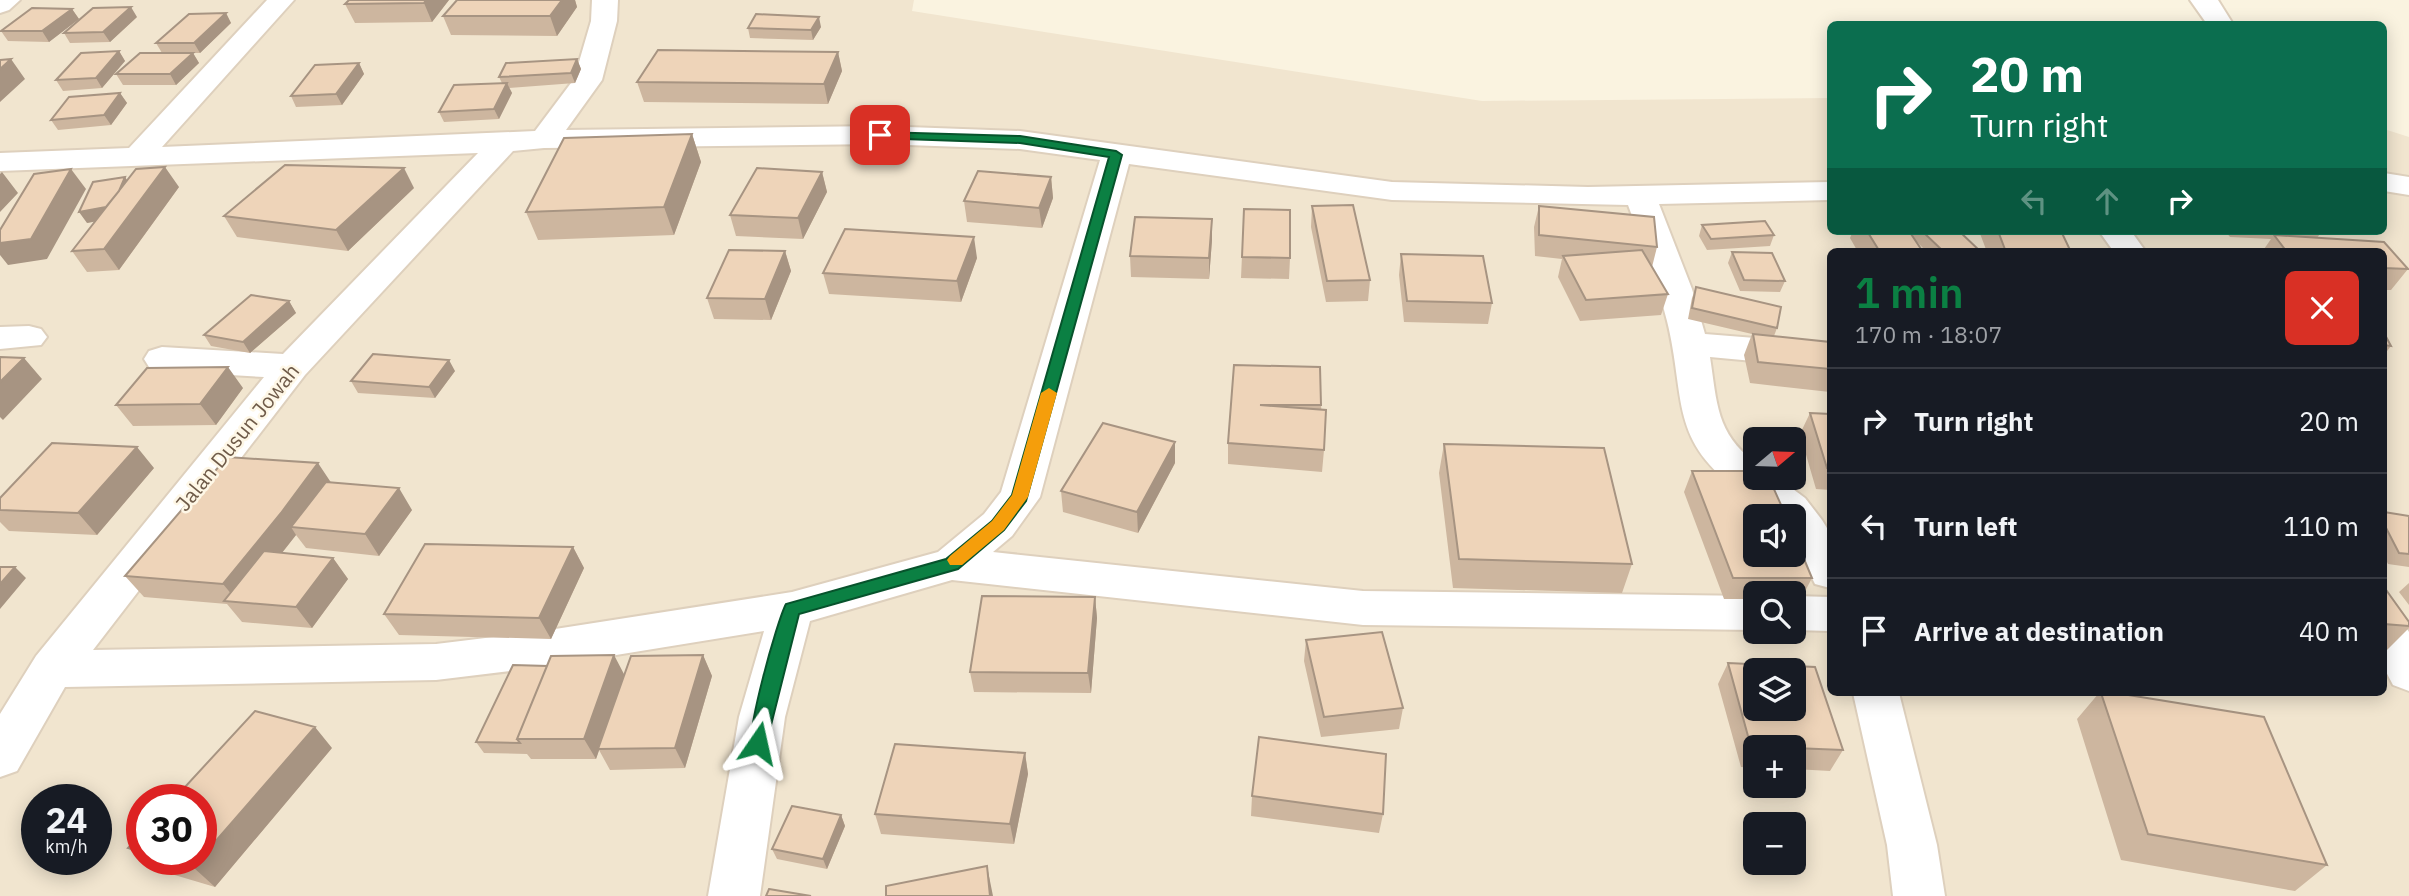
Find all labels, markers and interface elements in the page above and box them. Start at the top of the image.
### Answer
text: 20 m [1970,42,2084,105]
icon: right [1855,49,1946,140]
text: Turn right [1970,104,2108,146]
pin [850,105,910,165]
icon: arrive [861,116,899,154]
icon: left [2015,182,2053,220]
icon: ahead [2088,182,2126,220]
icon: right [2161,182,2199,220]
text: 1 min [1855,265,1964,320]
button: close [2285,271,2359,345]
text: 170 m · 18:07 [1855,319,2002,349]
street label: Jalan Dusun Jowah [169,357,305,517]
icon: right [1855,402,1893,440]
text: Turn right [1914,404,2033,438]
text: 20 m [2299,404,2359,438]
north arrow [1743,427,1806,490]
map controls [1743,427,1806,875]
button: sound [1743,504,1806,567]
icon: left [1855,507,1893,545]
text: Turn left [1914,509,2017,543]
text: 110 m [2283,509,2359,543]
button: search [1743,581,1806,644]
icon: arrive [1855,612,1893,650]
text: Arrive at destination [1914,614,2164,648]
text: 40 m [2299,614,2359,648]
button: layers [1743,658,1806,721]
position arrow [721,706,795,780]
button: + [1743,735,1806,798]
speed limit sign: 30 [126,784,217,875]
text: 24 [45,797,88,843]
button: − [1743,812,1806,875]
text: km/h [45,835,88,858]

